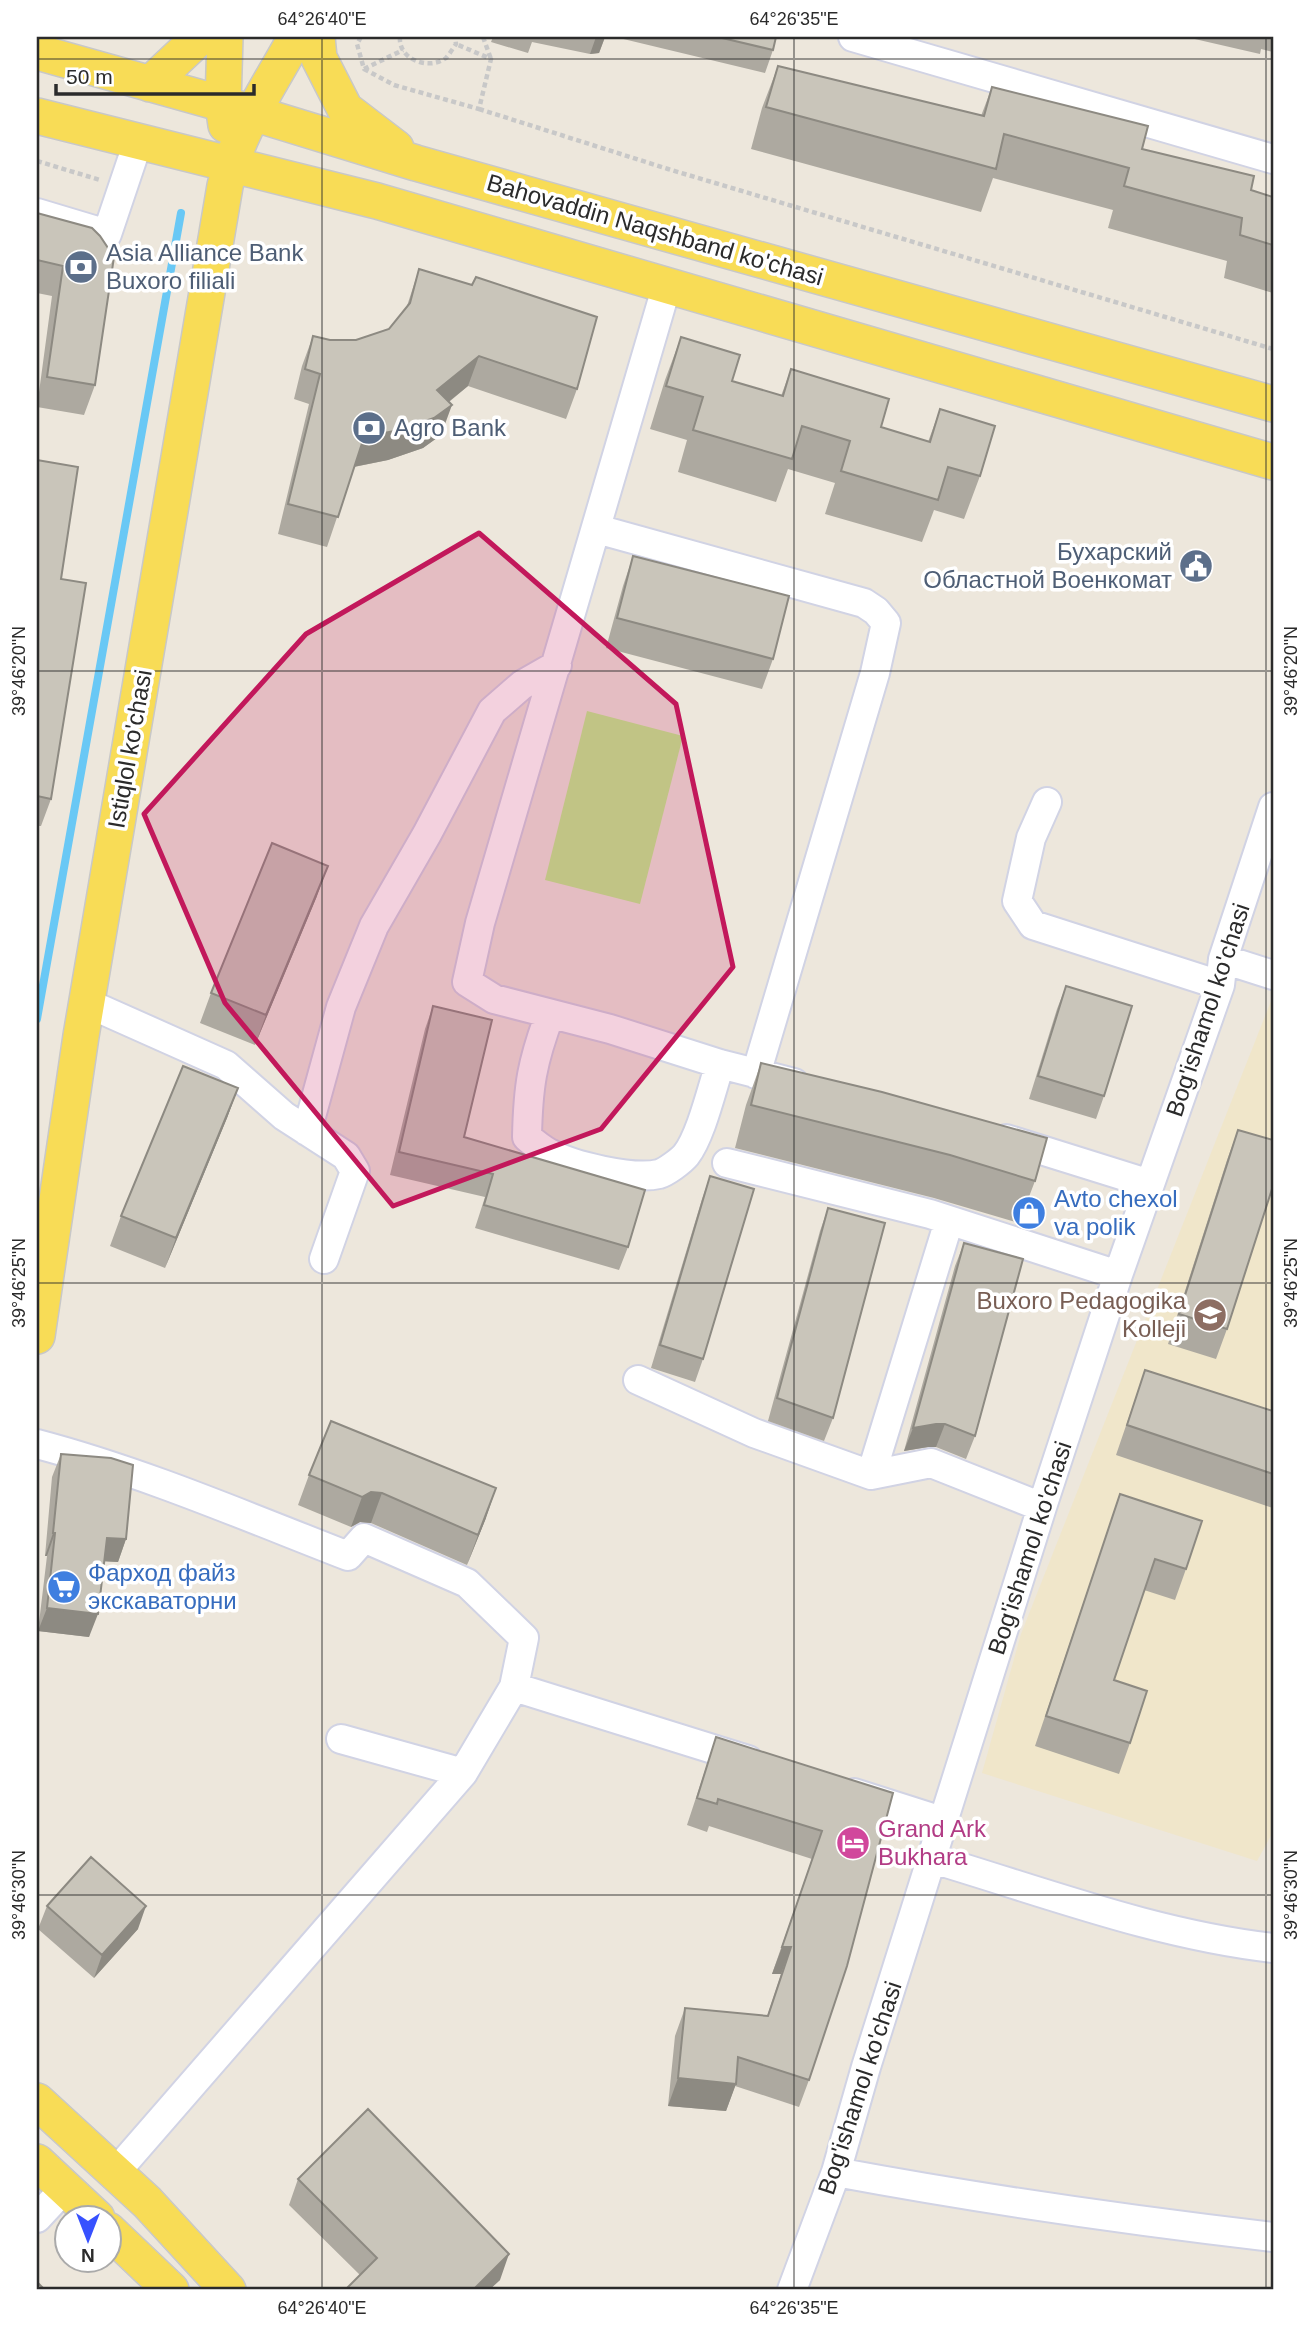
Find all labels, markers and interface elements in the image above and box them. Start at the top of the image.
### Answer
text: 64°26'40"E [277,9,367,29]
text: 64°26'35"E [749,9,839,29]
scale bar [56,52,254,96]
text: 50 m [66,65,113,88]
street label: Bahovaddin Naqshband ko'chasi [484,168,827,291]
place label: Asia Alliance Bank Buxoro filiali [106,239,304,294]
bank icon: Asia Alliance Bank Buxoro filiali [62,248,100,286]
bank icon: Agro Bank [350,409,388,447]
place label: Agro Bank [394,414,507,441]
place label: Бухарский Областной Военкомат [923,538,1172,593]
public building icon: Бухарский Областной Военкомат [1177,547,1215,585]
text: 39°46'20"N [9,626,29,716]
text: 39°46'20"N [1281,626,1301,716]
street label: Istiqlol ko'chasi [102,667,157,830]
street label: Bog'ishamol ko'chasi [1160,900,1255,1120]
place label: Avto chexol va polik [1054,1185,1178,1240]
shop icon: Avto chexol va polik [1010,1194,1048,1232]
text: 39°46'25"N [9,1238,29,1328]
text: 39°46'25"N [1281,1238,1301,1328]
place label: Buxoro Pedagogika Kolleji [977,1287,1187,1342]
school or university icon: Buxoro Pedagogika Kolleji [1191,1296,1229,1334]
street label: Bog'ishamol ko'chasi [982,1438,1077,1658]
place label: Фарход файз экскаваторни [88,1559,237,1614]
supermarket icon: Фарход файз экскаваторни [45,1568,83,1606]
place label: Grand Ark Bukhara [878,1815,987,1870]
hotel icon: Grand Ark Bukhara [834,1824,872,1862]
text: 39°46'30"N [9,1850,29,1940]
text: 39°46'30"N [1281,1850,1301,1940]
street label: Bog'ishamol ko'chasi [812,1978,907,2198]
north arrow [52,2204,122,2274]
text: N [81,2245,95,2266]
text: 64°26'40"E [277,2298,367,2318]
text: 64°26'35"E [749,2298,839,2318]

